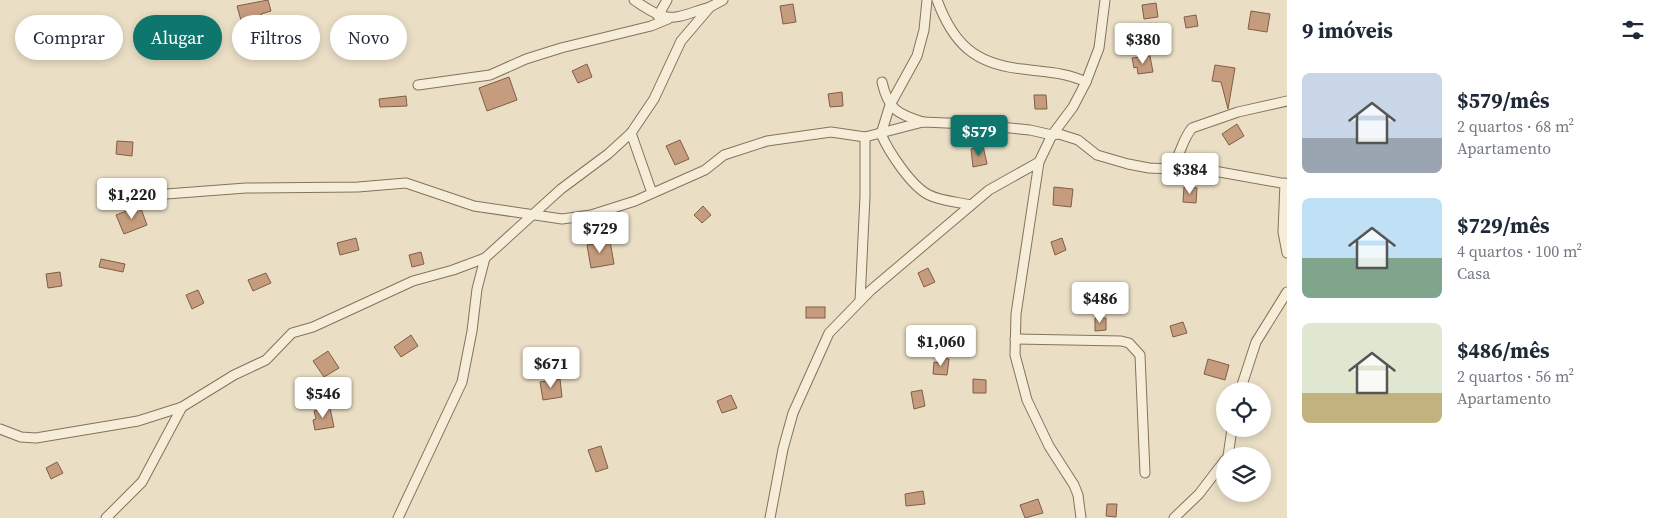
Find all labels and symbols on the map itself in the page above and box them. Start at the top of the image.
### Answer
pin: $380 [1113,22,1173,65]
pin: $579 [949,114,1009,157]
pin: $384 [1160,152,1220,195]
pin: $1,220 [91,178,173,220]
pin: $729 [570,212,630,254]
pin: $486 [1070,282,1130,324]
pin: $1,060 [900,324,982,367]
pin: $671 [521,346,581,389]
pin: $546 [293,376,353,419]

